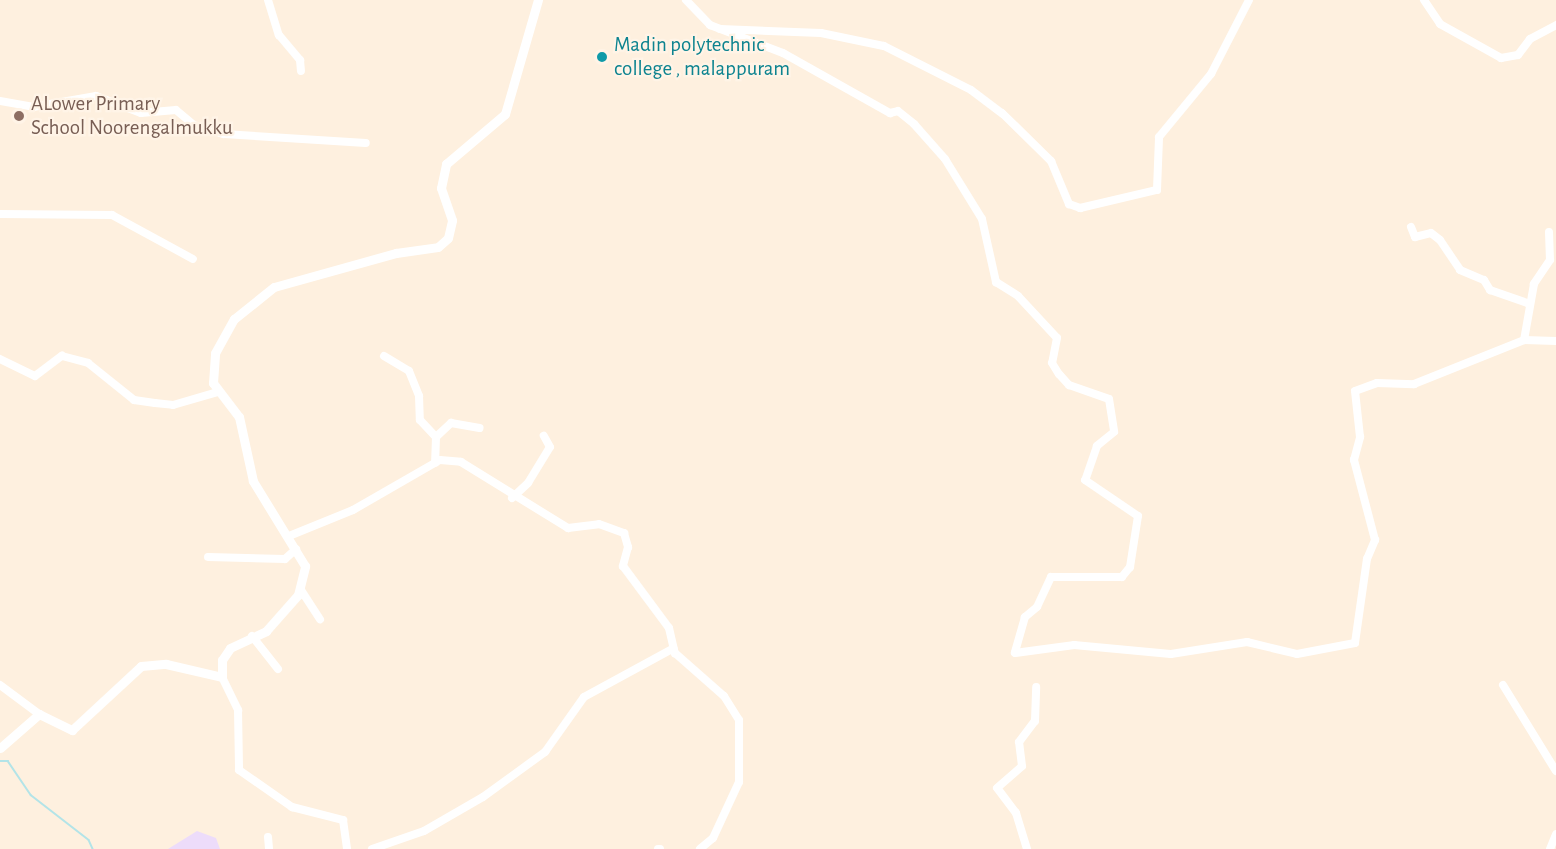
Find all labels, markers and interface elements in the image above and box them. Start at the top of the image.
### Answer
place label: Madin polytechnic college , malappuram [614,32,790,82]
marker: Madin polytechnic college , malappuram [595,50,609,64]
place label: ALower Primary School Noorengalmukku [31,91,233,141]
marker: ALower Primary School Noorengalmukku [12,109,26,123]

